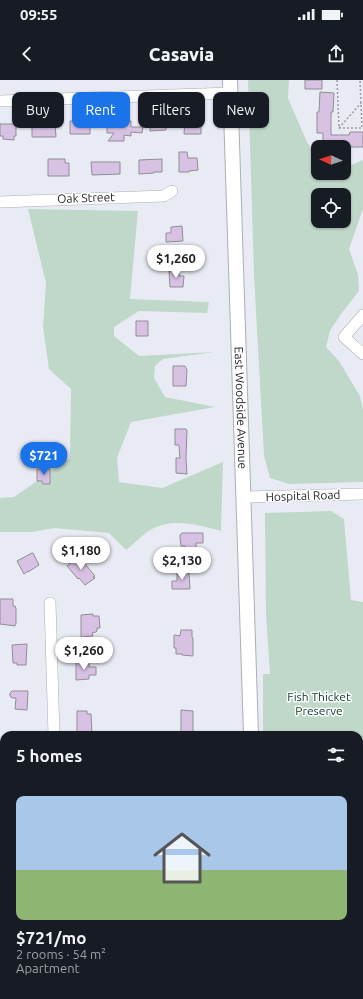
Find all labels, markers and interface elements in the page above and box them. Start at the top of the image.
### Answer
text: 09:55 [20,6,58,23]
icon: back [16,43,38,65]
icon: share [325,43,347,65]
text: Casavia [149,44,214,64]
chip: Buy [12,92,64,128]
chip: Rent [72,92,130,128]
chip: Filters [138,92,205,128]
chip: New [213,92,269,128]
north arrow [311,140,351,180]
map controls [311,140,351,228]
button: locate [311,188,351,228]
street label: Oak Street [57,190,115,205]
pin: $1,260 [143,245,209,279]
text: $1,260 [156,251,196,265]
street label: East Woodside Avenue [233,346,249,469]
pin: $721 [20,442,68,476]
text: $721 [29,448,59,462]
street label: Hospital Road [265,488,341,503]
pin: $1,180 [48,537,114,571]
text: $1,180 [61,543,101,557]
pin: $2,130 [149,547,215,581]
text: $2,130 [162,553,202,567]
pin: $1,260 [51,637,117,671]
text: $1,260 [64,643,104,657]
park label: Fish Thicket Preserve [287,690,351,717]
icon: filters [325,744,347,766]
text: 5 homes [16,746,82,765]
icon: home [146,822,218,894]
text: $721/mo [16,928,86,947]
text: 2 rooms · 54 m² [16,947,106,961]
text: Apartment [16,961,80,975]

